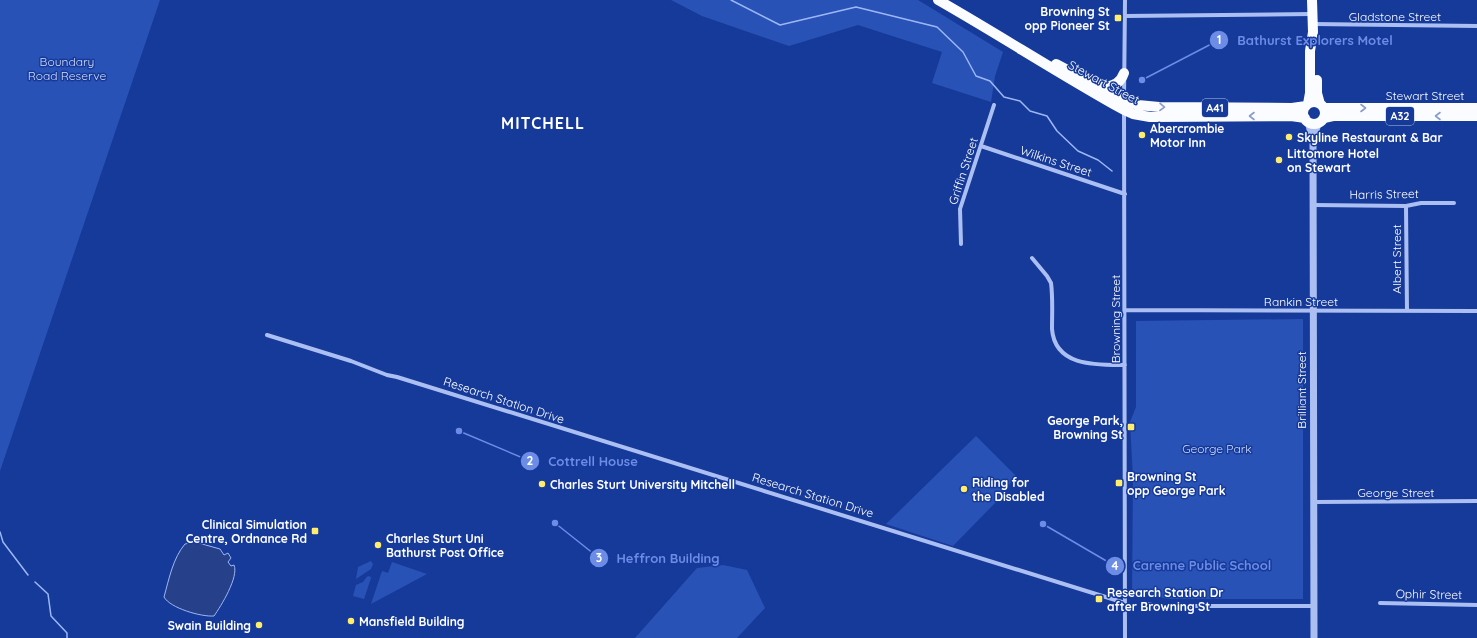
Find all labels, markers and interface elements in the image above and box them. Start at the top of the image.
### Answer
place label: Browning St opp Pioneer St [1025,4,1110,33]
street label: Gladstone Street [1349,9,1441,24]
marker: Browning St opp Pioneer St [1113,13,1123,23]
callout: Bathurst Explorers Motel [1209,28,1401,53]
text: 1 [1217,32,1221,47]
text: Bathurst Explorers Motel [1237,32,1393,48]
park label: Boundary Road Reserve [28,54,106,83]
street label: Stewart Street [1066,57,1142,107]
street label: Stewart Street [1386,88,1464,103]
road number: A41 [1202,99,1228,117]
one-way arrow [1159,103,1165,111]
one-way arrow [1360,104,1366,112]
road number: A32 [1386,107,1414,125]
one-way arrow [1249,112,1255,120]
one-way arrow [1435,112,1441,120]
district label: MITCHELL [501,113,585,133]
place label: Abercrombie Motor Inn [1150,121,1224,150]
marker: Abercrombie Motor Inn [1137,130,1147,140]
place label: Skyline Restaurant & Bar [1297,130,1443,145]
marker: Skyline Restaurant & Bar [1284,132,1294,142]
street label: Griffin Street [945,136,981,206]
street label: Wilkins Street [1018,142,1094,180]
place label: Littomore Hotel on Stewart [1287,146,1379,175]
marker: Littomore Hotel on Stewart [1274,155,1284,165]
street label: Harris Street [1349,186,1419,202]
street label: Albert Street [1389,224,1404,294]
street label: Browning Street [1108,275,1123,363]
street label: Rankin Street [1264,294,1338,309]
street label: Brilliant Street [1294,351,1309,429]
street label: Research Station Drive [442,373,567,427]
place label: George Park, Browning St [1047,413,1123,442]
marker: George Park, Browning St [1126,422,1136,432]
park label: George Park [1182,441,1252,456]
callout: Cottrell House [520,449,646,474]
text: 2 [527,453,534,468]
text: Cottrell House [548,453,638,469]
street label: Research Station Drive [750,469,876,521]
place label: Browning St opp George Park [1127,469,1226,498]
place label: Riding for the Disabled [972,475,1044,504]
place label: Charles Sturt University Mitchell [550,477,735,492]
marker: Browning St opp George Park [1114,478,1124,488]
marker: Charles Sturt University Mitchell [537,479,547,489]
marker: Riding for the Disabled [959,484,969,494]
street label: George Street [1358,485,1434,500]
place label: Clinical Simulation Centre, Ordnance Rd [186,517,307,546]
marker: Clinical Simulation Centre, Ordnance Rd [310,526,320,536]
place label: Charles Sturt Uni Bathurst Post Office [386,531,504,560]
marker: Charles Sturt Uni Bathurst Post Office [373,540,383,550]
callout: Heffron Building [589,546,728,571]
text: 3 [596,550,602,565]
text: Heffron Building [616,550,720,566]
callout: Carenne Public School [1105,553,1280,578]
text: Carenne Public School [1133,557,1271,573]
text: 4 [1111,558,1119,573]
place label: Research Station Dr after Browning St [1107,585,1223,614]
street label: Ophir Street [1396,586,1462,602]
marker: Research Station Dr after Browning St [1094,594,1104,604]
place label: Mansfield Building [359,614,465,629]
marker: Mansfield Building [346,616,356,626]
place label: Swain Building [168,618,251,633]
marker: Swain Building [254,620,264,630]

